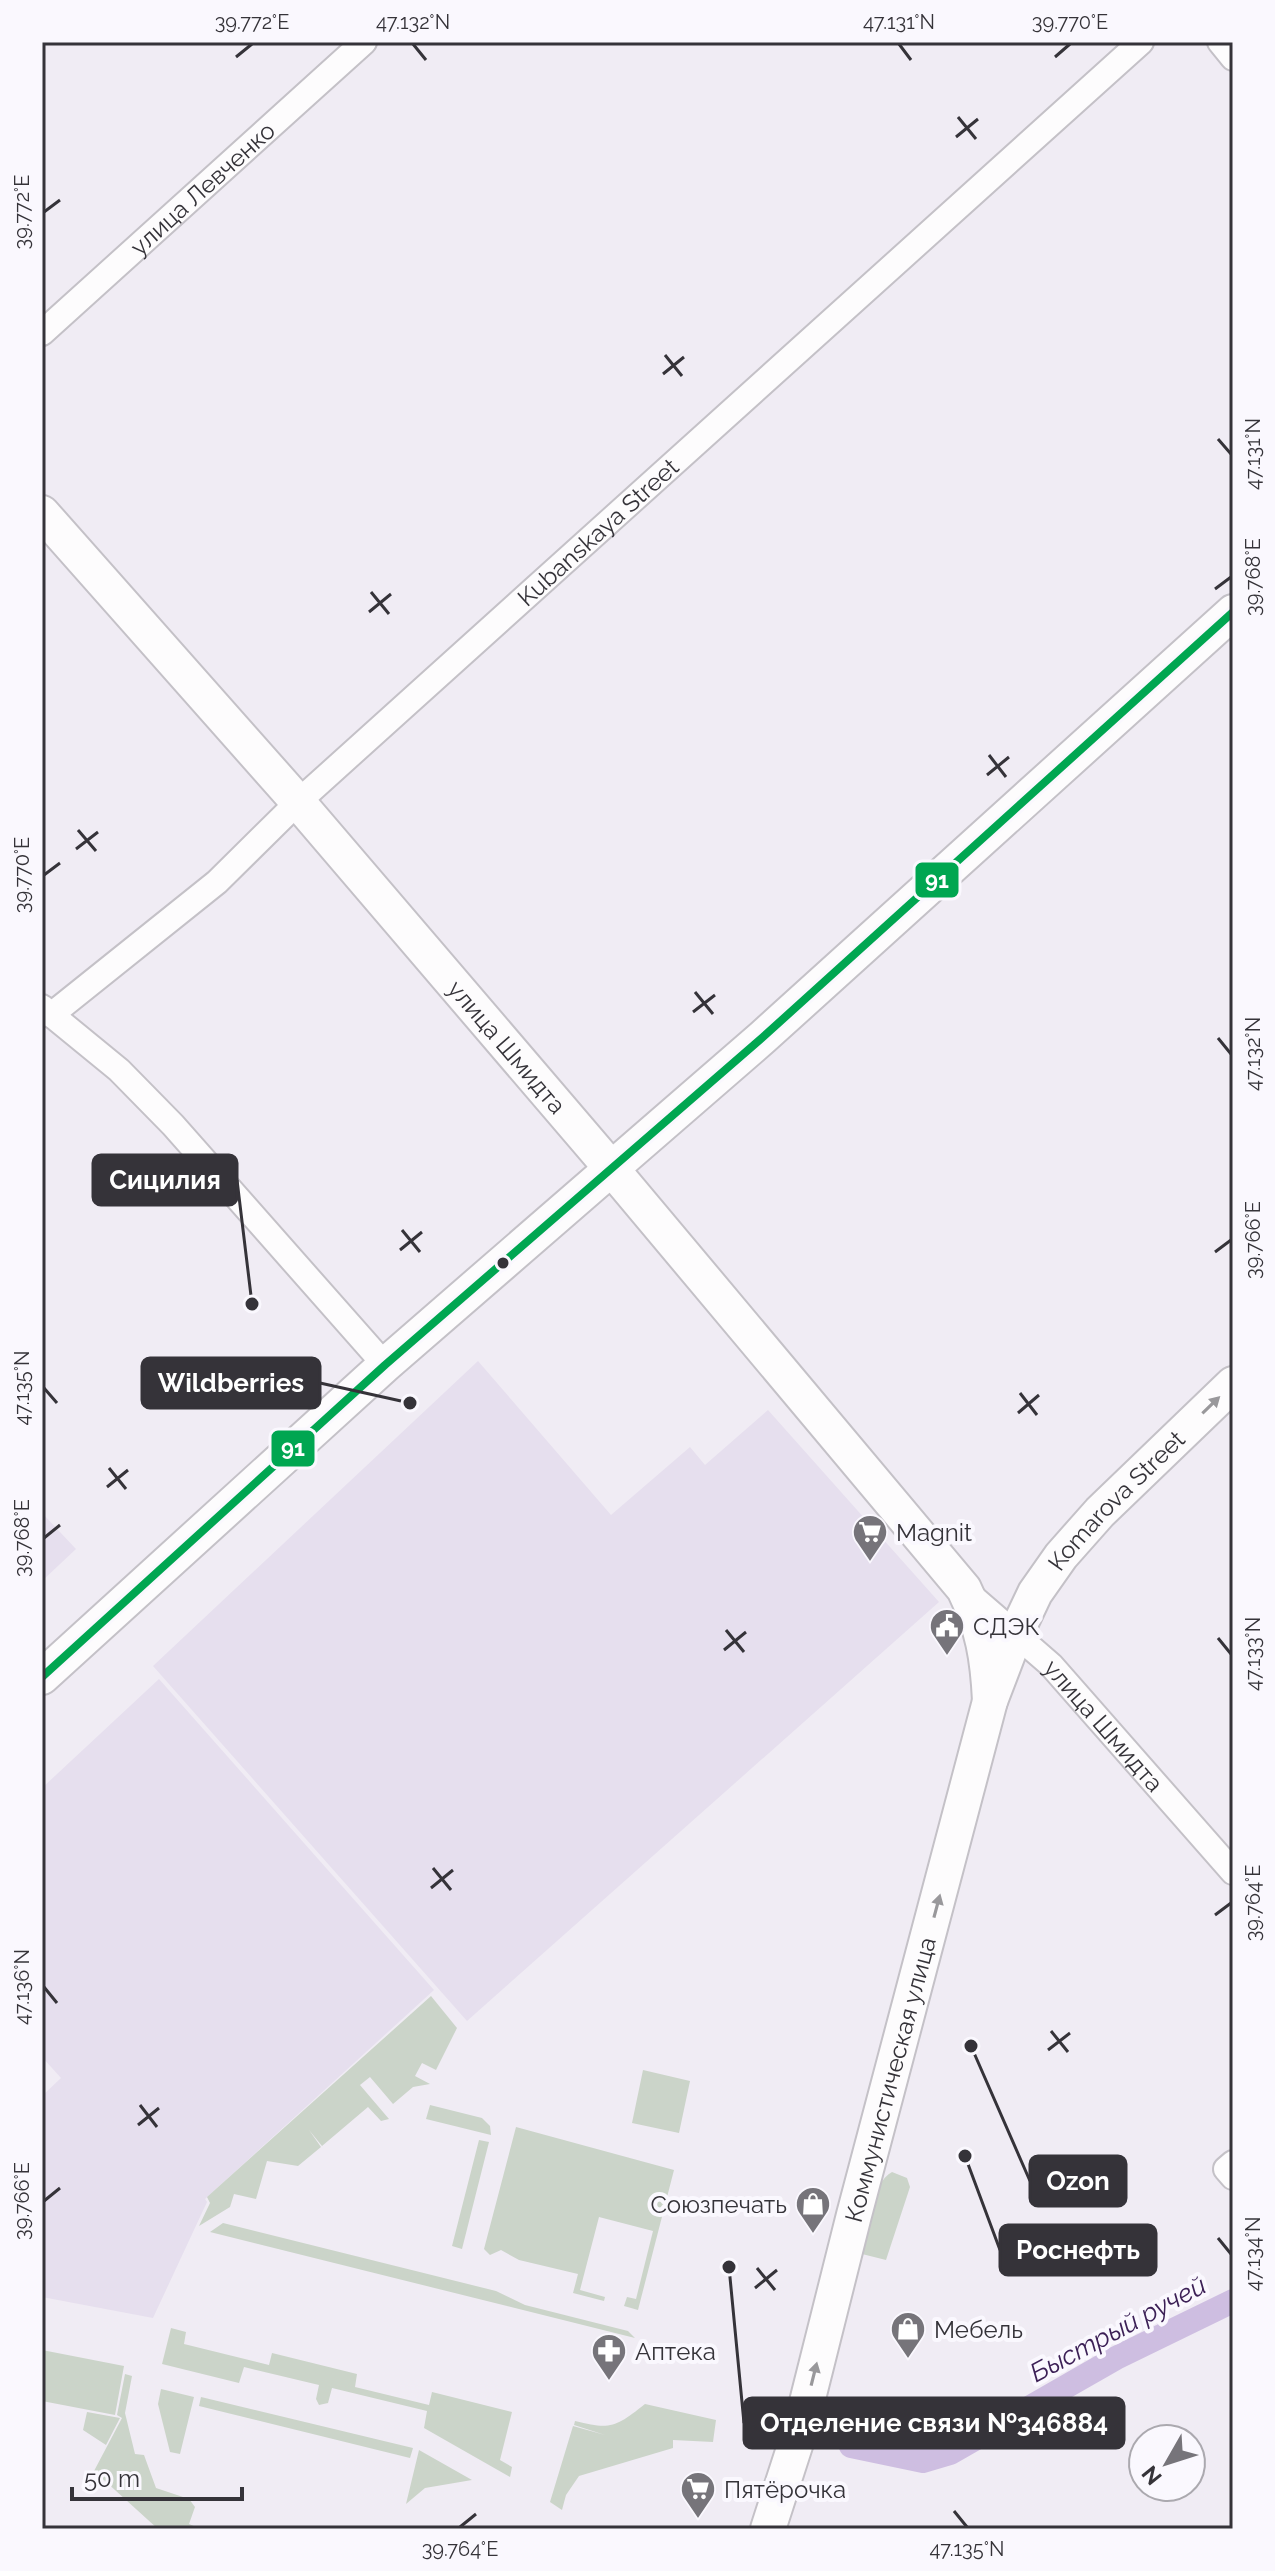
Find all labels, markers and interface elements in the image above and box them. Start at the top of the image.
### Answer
text: 39.772°E [215,10,289,34]
text: 47.132°N [376,10,450,34]
text: 47.131°N [863,10,935,34]
text: 39.770°E [1032,10,1108,34]
street label: улица Левченко [124,115,281,261]
text: 39.772°E [10,175,34,249]
text: 47.131°N [1241,418,1265,490]
street label: Kubanskaya Street [511,452,684,612]
text: 39.768°E [1241,538,1265,616]
text: 39.770°E [10,837,34,913]
line badge: 91 [914,861,960,899]
text: 91 [925,867,949,893]
street label: улица Шмидта [442,974,572,1119]
text: 47.132°N [1241,1017,1265,1091]
callout: Сицилия [93,1155,237,1205]
text: Сицилия [109,1165,221,1195]
text: 39.766°E [1241,1201,1265,1279]
unlabelled marker [495,1255,511,1271]
text: 47.135°N [10,1351,34,1425]
callout: Wildberries [142,1358,320,1408]
text: Wildberries [158,1368,304,1398]
one-way arrow [1201,1396,1220,1414]
street label: Komarova Street [1041,1424,1190,1576]
line badge: 91 [270,1429,316,1468]
text: 91 [281,1435,305,1461]
text: 39.768°E [10,1499,34,1577]
supermarket icon: Magnit [851,1513,889,1563]
place label: Magnit [896,1518,972,1547]
public building icon: СДЭК [928,1607,966,1657]
place label: СДЭК [973,1612,1040,1641]
text: 47.133°N [1241,1617,1265,1691]
street label: улица Шмидта [1038,1653,1170,1797]
text: 39.764°E [1241,1865,1265,1941]
one-way arrow [931,1893,943,1918]
street label: Коммунистическая улица [838,1934,941,2225]
text: 47.136°N [10,1949,34,2025]
callout: Ozon [1030,2156,1126,2206]
text: 39.766°E [10,2162,34,2240]
text: Ozon [1046,2166,1110,2196]
shop icon: Союзпечать [794,2185,832,2235]
place label: Союзпечать [650,2190,787,2219]
text: 47.134°N [1241,2217,1265,2291]
callout: Роснефть [1000,2225,1156,2275]
text: Роснефть [1016,2235,1140,2265]
water label: Быстрый ручей [1025,2270,1211,2388]
shop icon: Мебель [889,2310,927,2360]
place label: Мебель [934,2315,1023,2344]
pharmacy icon: Аптека [590,2332,628,2382]
place label: Аптека [635,2337,716,2366]
one-way arrow [809,2361,821,2386]
callout: Отделение связи №346884 [744,2398,1124,2448]
text: Отделение связи №346884 [760,2408,1108,2438]
north arrow [1127,2423,1207,2503]
scale bar [72,2451,242,2501]
text: N [1136,2461,1167,2490]
text: 50 m [84,2464,140,2493]
supermarket icon: Пятёрочка [679,2470,717,2520]
place label: Пятёрочка [724,2475,846,2504]
text: 39.764°E [422,2537,498,2561]
text: 47.135°N [930,2537,1004,2561]

